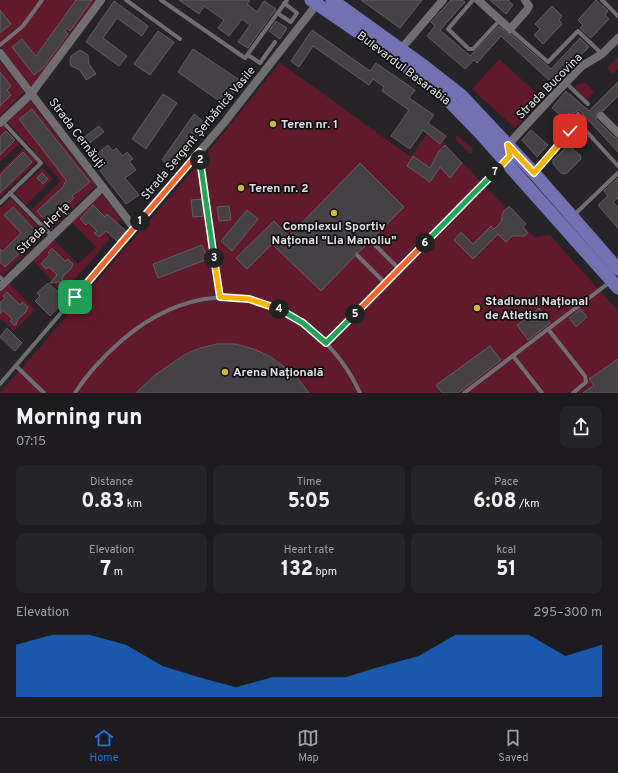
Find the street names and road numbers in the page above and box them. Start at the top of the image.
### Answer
street label: Bulevardul Basarabia [353,28,453,109]
street label: Strada Bucovina [513,50,586,123]
street label: Strada Sergent Șerbănică Vasile [138,63,260,204]
street label: Strada Cernăuți [45,95,108,172]
street label: Strada Herța [14,199,74,258]

